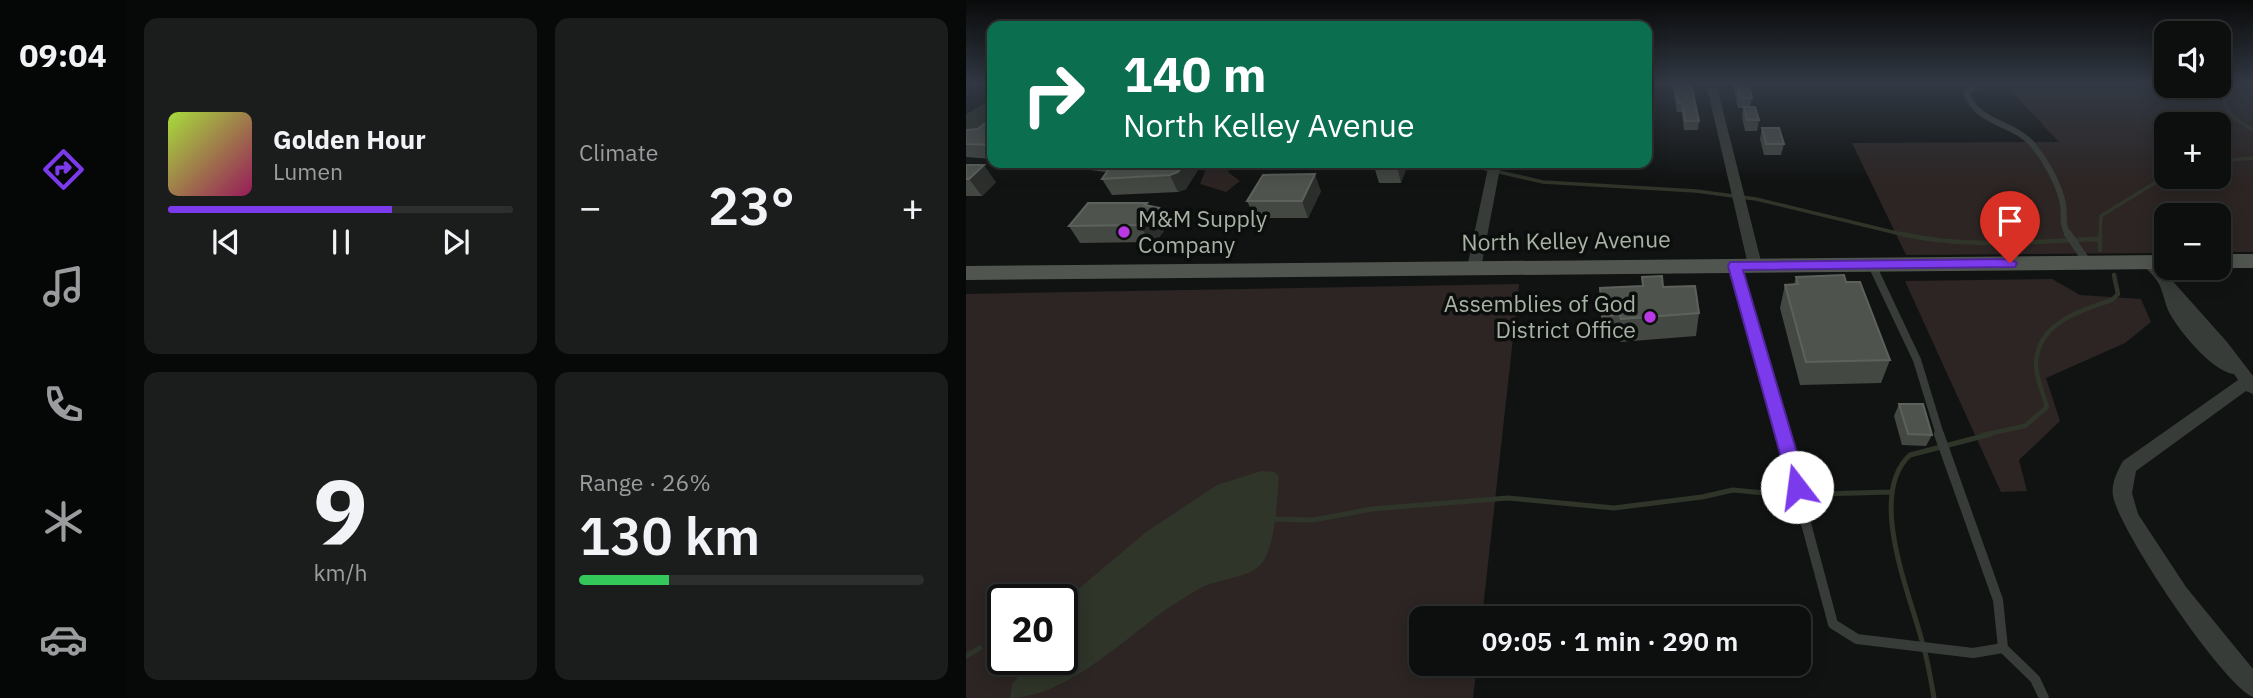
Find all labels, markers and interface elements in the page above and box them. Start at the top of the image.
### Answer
map controls [2154,21,2231,280]
button: sound [2154,21,2231,98]
text: 09:04 [19,34,107,76]
text: 140 m [1123,42,1267,105]
icon: right [1008,49,1099,140]
text: North Kelley Avenue [1123,104,1414,146]
button: + [2154,112,2231,189]
text: Golden Hour [273,122,426,156]
text: Climate [579,137,658,167]
icon: directions [39,145,88,194]
text: Lumen [273,156,343,186]
text: 23° [708,172,795,239]
text: − [579,182,602,231]
text: + [901,182,924,231]
pin [1980,191,2040,263]
icon: arrive [1991,202,2029,240]
place label: M&M Supply Company [1138,203,1268,259]
button: − [2154,203,2231,280]
icon: previous [207,223,245,261]
icon: pause [322,223,360,261]
icon: next [437,223,475,261]
street label: North Kelley Avenue [1461,223,1671,257]
marker: M&M Supply Company [1116,224,1132,240]
icon: music [39,262,88,311]
place label: Assemblies of God District Office [1444,288,1636,344]
marker: Assemblies of God District Office [1642,309,1658,325]
icon: phone [39,380,88,429]
position arrow [1760,450,1834,524]
text: 9 [313,452,368,570]
text: Range · 26% [579,467,711,497]
icon: climate [39,497,88,546]
text: 130 km [579,502,760,569]
text: km/h [313,557,368,587]
speed limit sign: 20 [987,584,1078,675]
icon: car [39,615,88,664]
text: 09:05 · 1 min · 290 m [1482,624,1738,658]

